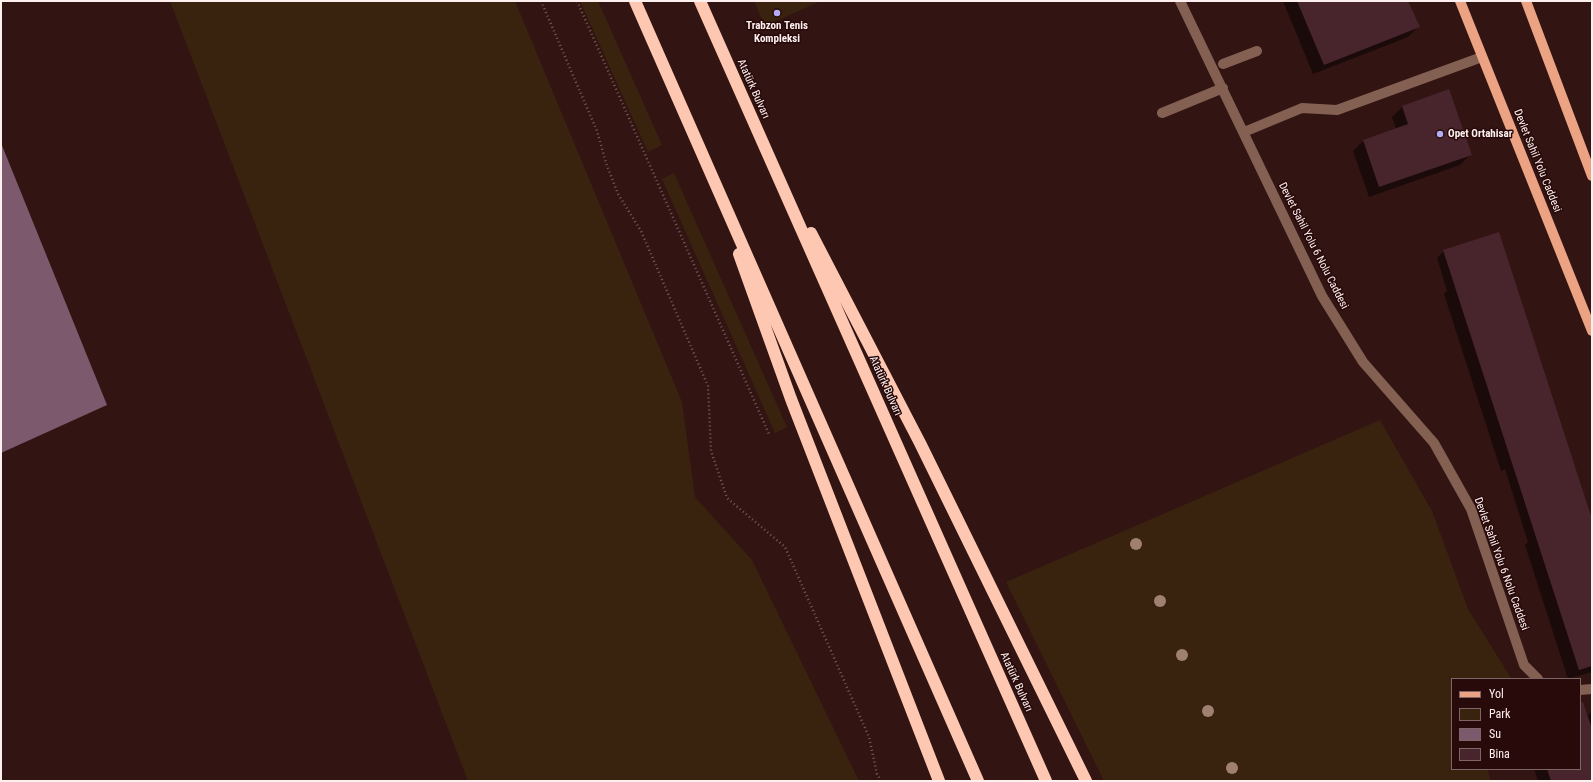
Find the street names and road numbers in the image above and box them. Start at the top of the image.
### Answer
street label: Atatürk Bulvarı [734,57,772,121]
street label: Devlet Sahil Yolu Caddesi [1510,108,1564,214]
street label: Devlet Sahil Yolu 6 Nolu Caddesi [1275,180,1351,312]
street label: Atatürk Bulvarı [866,354,904,418]
street label: Devlet Sahil Yolu 6 Nolu Caddesi [1471,496,1531,632]
street label: Atatürk Bulvarı [997,650,1035,714]

